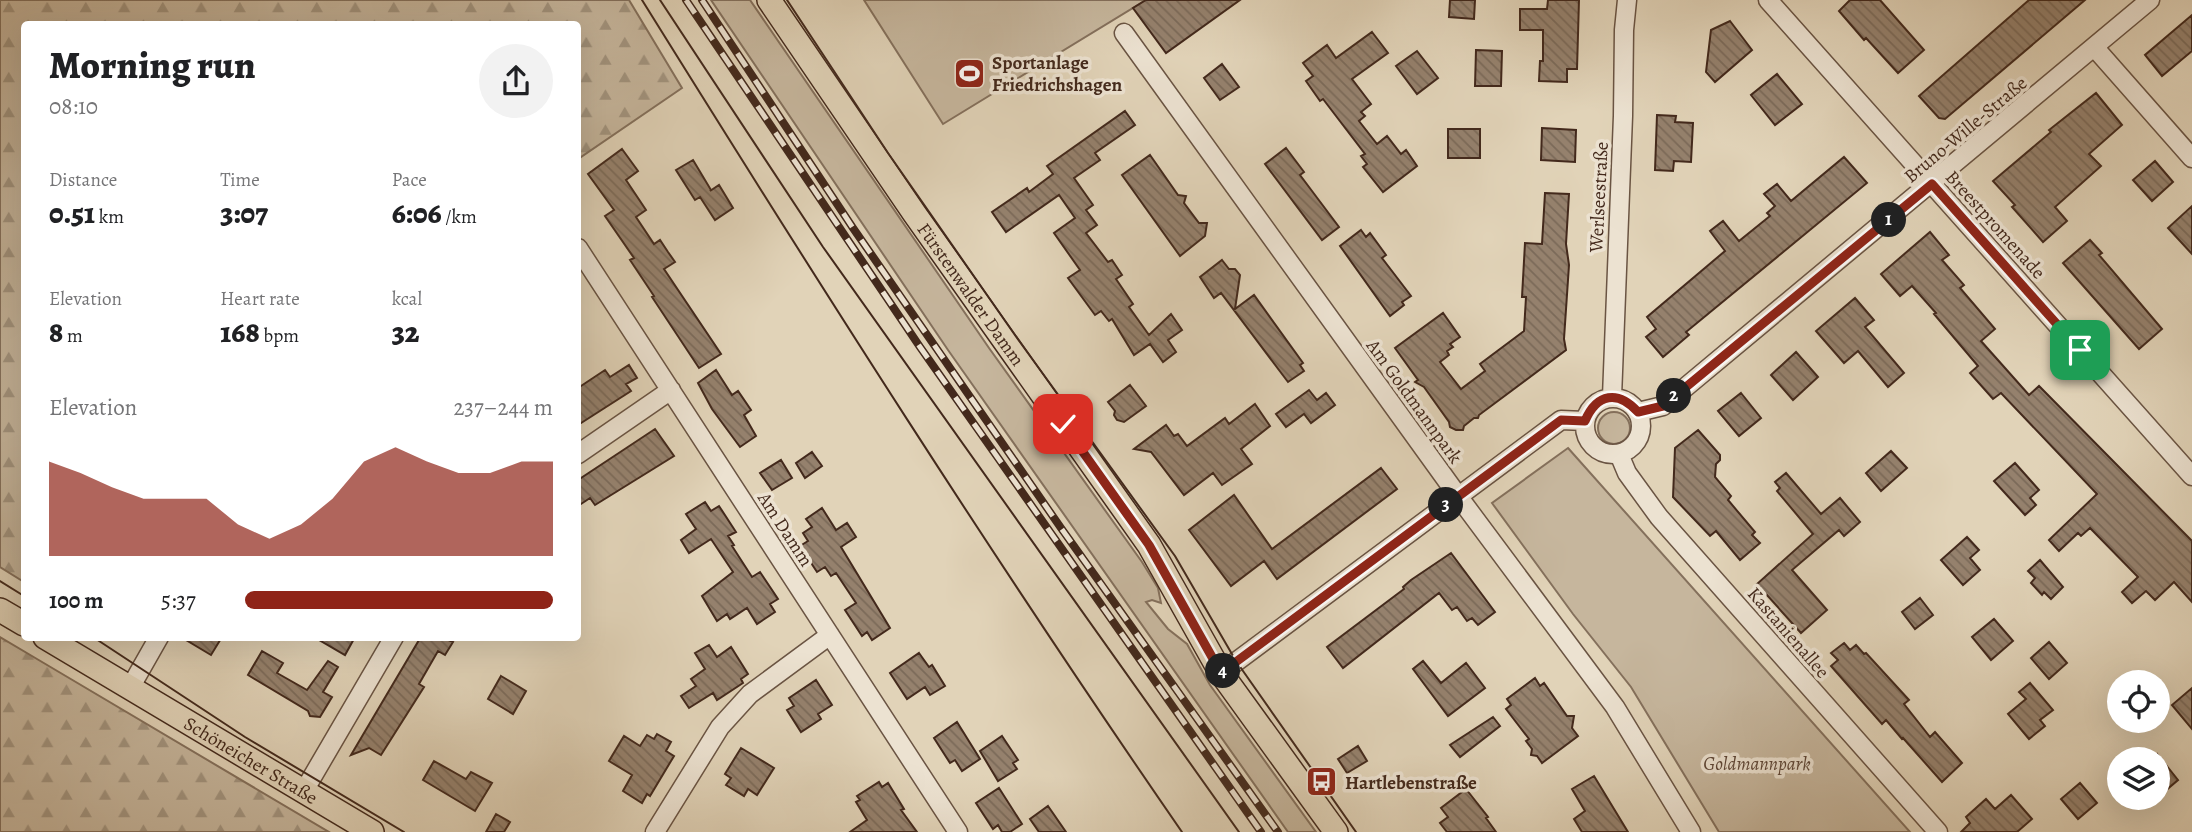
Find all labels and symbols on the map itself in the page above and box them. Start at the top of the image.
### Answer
place label: Sportanlage Friedrichshagen [992,50,1122,98]
sports icon: Sportanlage Friedrichshagen [952,56,986,90]
street label: Bruno-Wille-Straße [1898,70,2033,189]
street label: Werlseestraße [1583,141,1615,254]
street label: Breestpromenade [1939,165,2051,285]
pin: 1 [1871,202,1906,238]
street label: Fürstenwalder Damm [911,218,1030,372]
pin [2050,320,2110,380]
street label: Am Goldmannpark [1360,333,1469,470]
pin: 2 [1656,378,1692,414]
pin [1033,394,1093,454]
street label: Am Damm [751,486,819,572]
pin: 3 [1428,488,1464,522]
street label: Kastanienallee [1741,581,1835,684]
pin: 4 [1206,654,1240,688]
street label: Schöneicher Straße [179,711,322,811]
park label: Goldmannpark [1703,751,1811,777]
bus stop icon: Hartlebenstraße [1305,765,1339,799]
place label: Hartlebenstraße [1345,770,1477,796]

